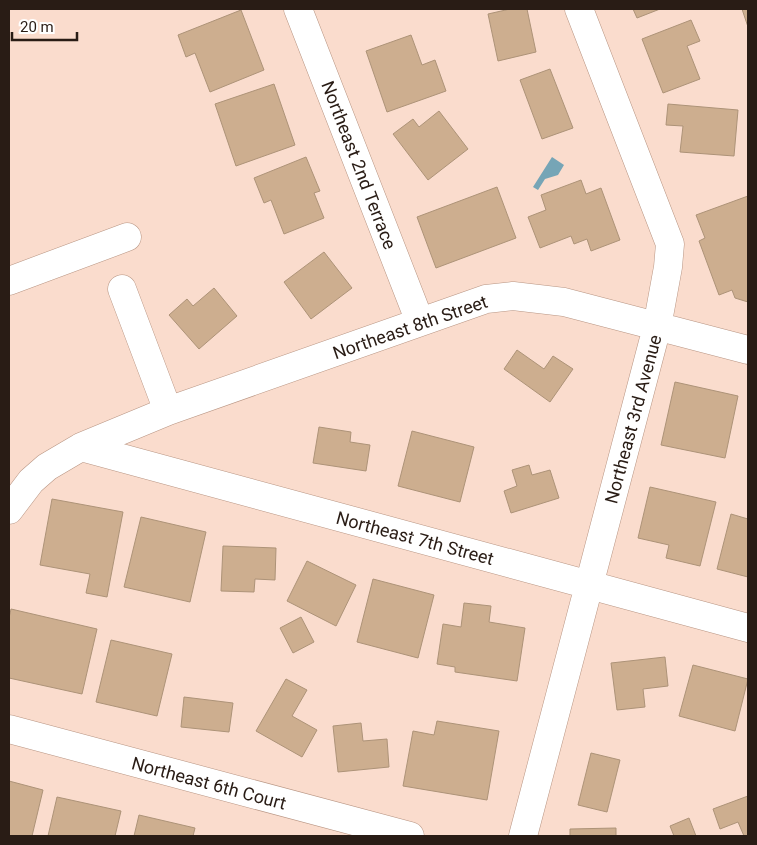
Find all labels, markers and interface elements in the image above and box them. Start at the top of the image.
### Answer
scale bar [12,10,78,42]
text: 20 m [20,18,54,36]
street label: Northeast 2nd Terrace [317,78,401,252]
street label: Northeast 8th Street [330,291,490,363]
street label: Northeast 3rd Avenue [600,332,666,506]
street label: Northeast 7th Street [334,507,496,569]
street label: Northeast 6th Court [129,752,289,814]

